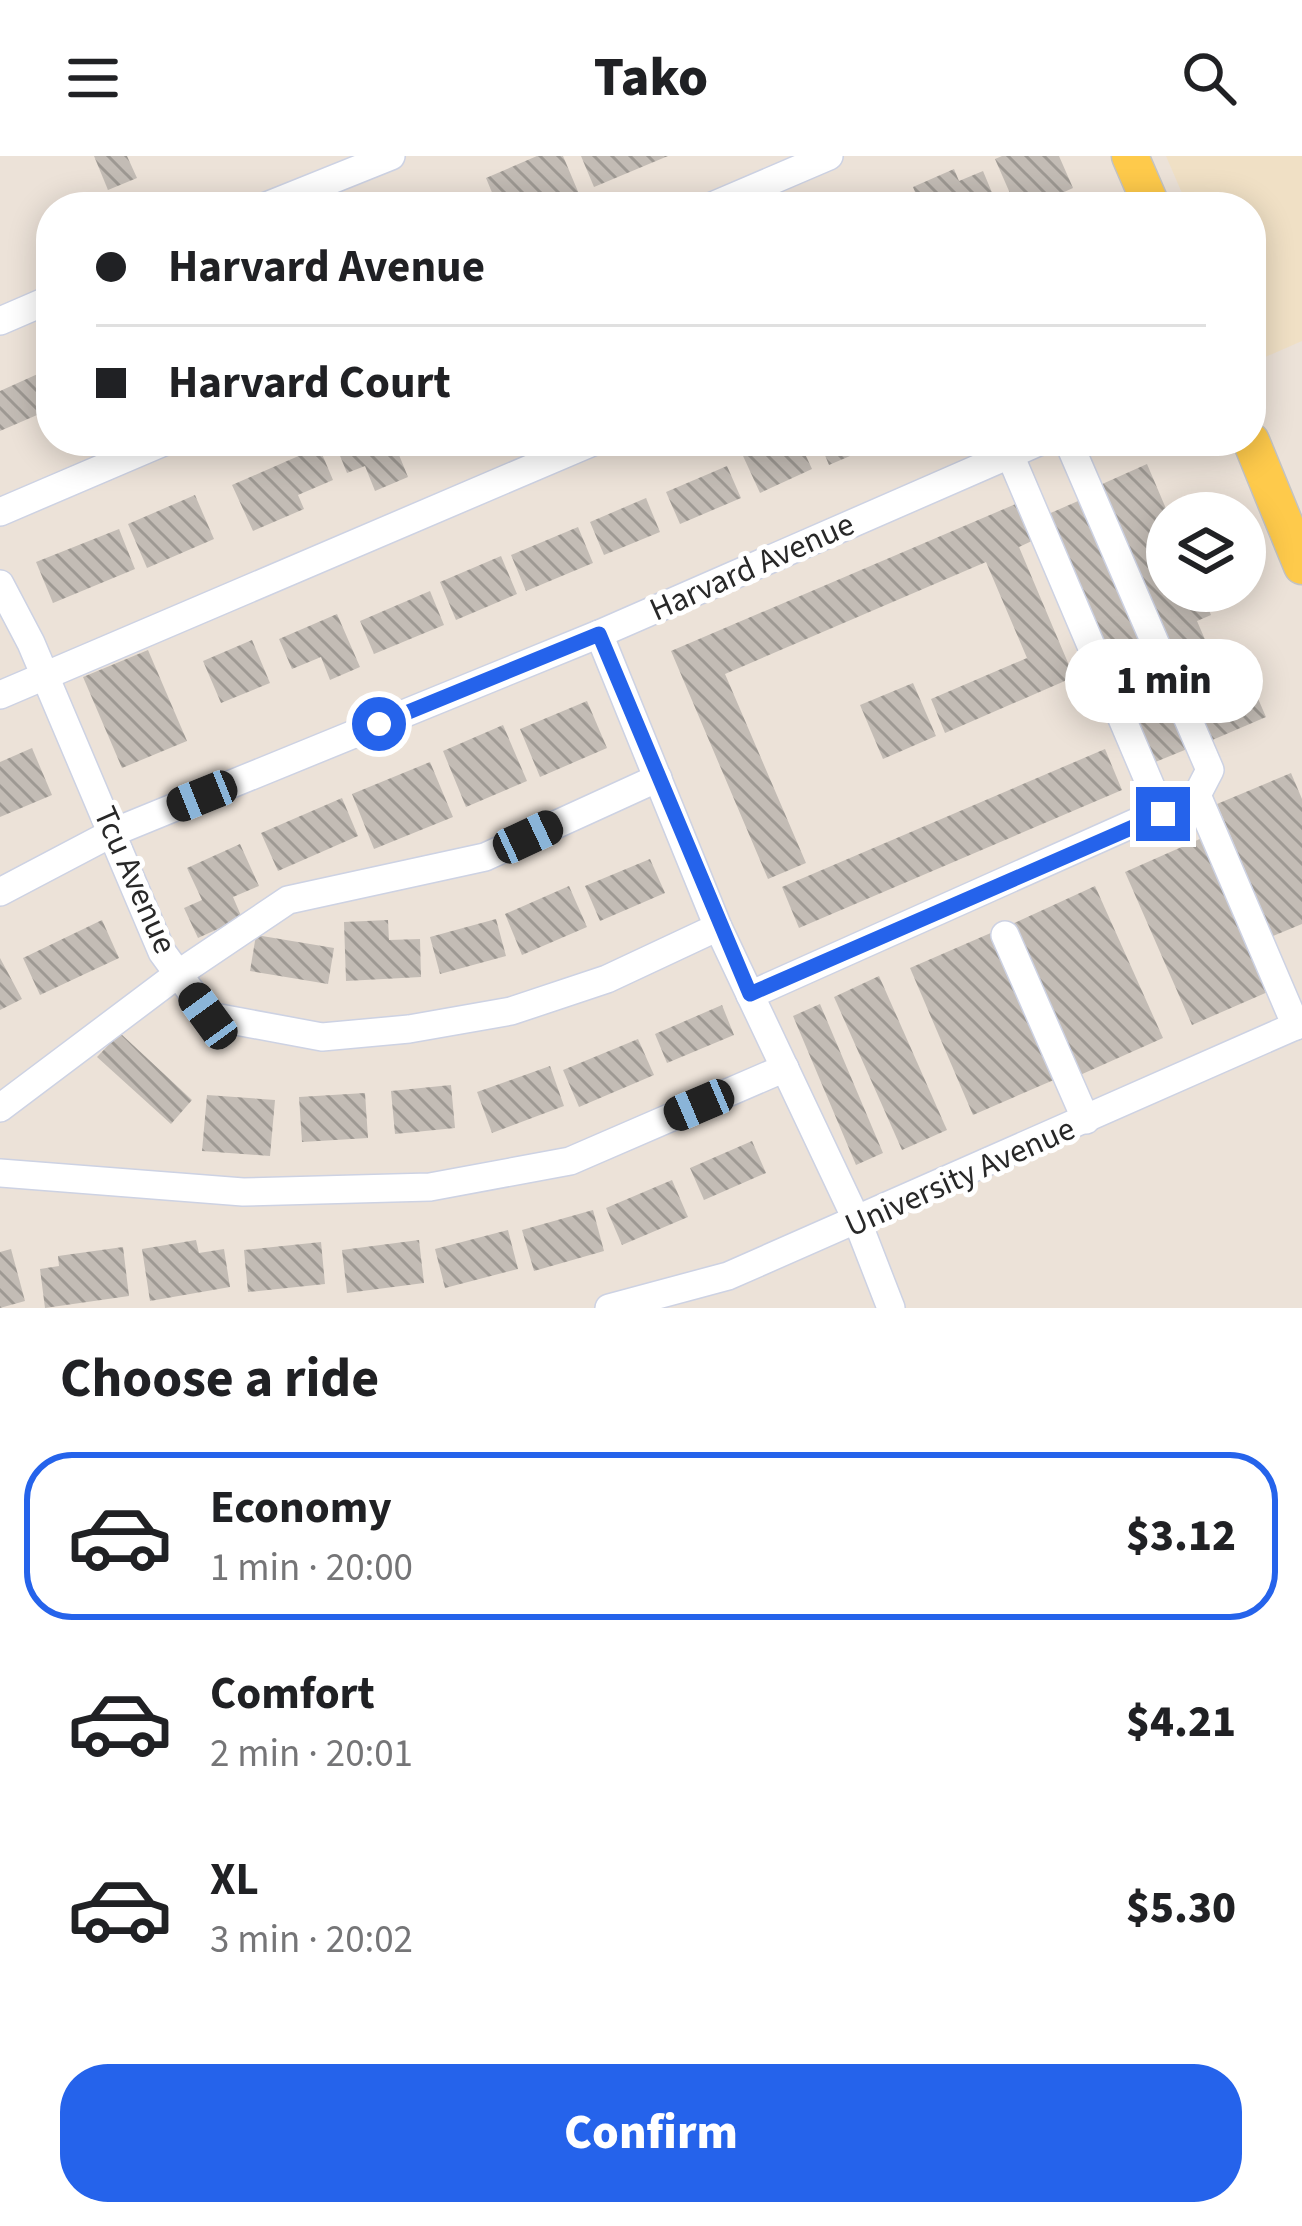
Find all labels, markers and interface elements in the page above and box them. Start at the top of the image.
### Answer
text: Tako [594,40,708,117]
icon: menu [60,45,126,111]
icon: search [1176,45,1242,111]
text: Harvard Avenue [168,235,485,299]
text: Harvard Court [168,351,451,415]
map controls [1146,492,1266,612]
button: layers [1146,492,1266,612]
street label: Harvard Avenue [642,501,862,633]
callout: 1 min [1064,640,1262,724]
text: 1 min [1116,653,1212,709]
route start [352,697,406,751]
car [162,766,242,826]
route end [1136,787,1190,841]
street label: Tcu Avenue [82,799,188,961]
car [488,805,568,869]
car [172,976,244,1056]
car [659,1074,739,1136]
street label: University Avenue [837,1105,1083,1249]
text: Choose a ride [60,1341,379,1418]
text: Economy [210,1476,392,1540]
icon: car [66,1482,174,1590]
text: $3.12 [1126,1504,1236,1568]
text: 1 min · 20:00 [210,1540,413,1596]
text: Comfort [210,1662,375,1726]
icon: car [66,1668,174,1776]
text: $4.21 [1126,1690,1236,1754]
text: 2 min · 20:01 [210,1726,413,1782]
text: XL [210,1848,259,1912]
icon: car [66,1854,174,1962]
text: $5.30 [1126,1876,1236,1940]
text: 3 min · 20:02 [210,1912,413,1968]
button: Confirm [60,2064,1242,2202]

